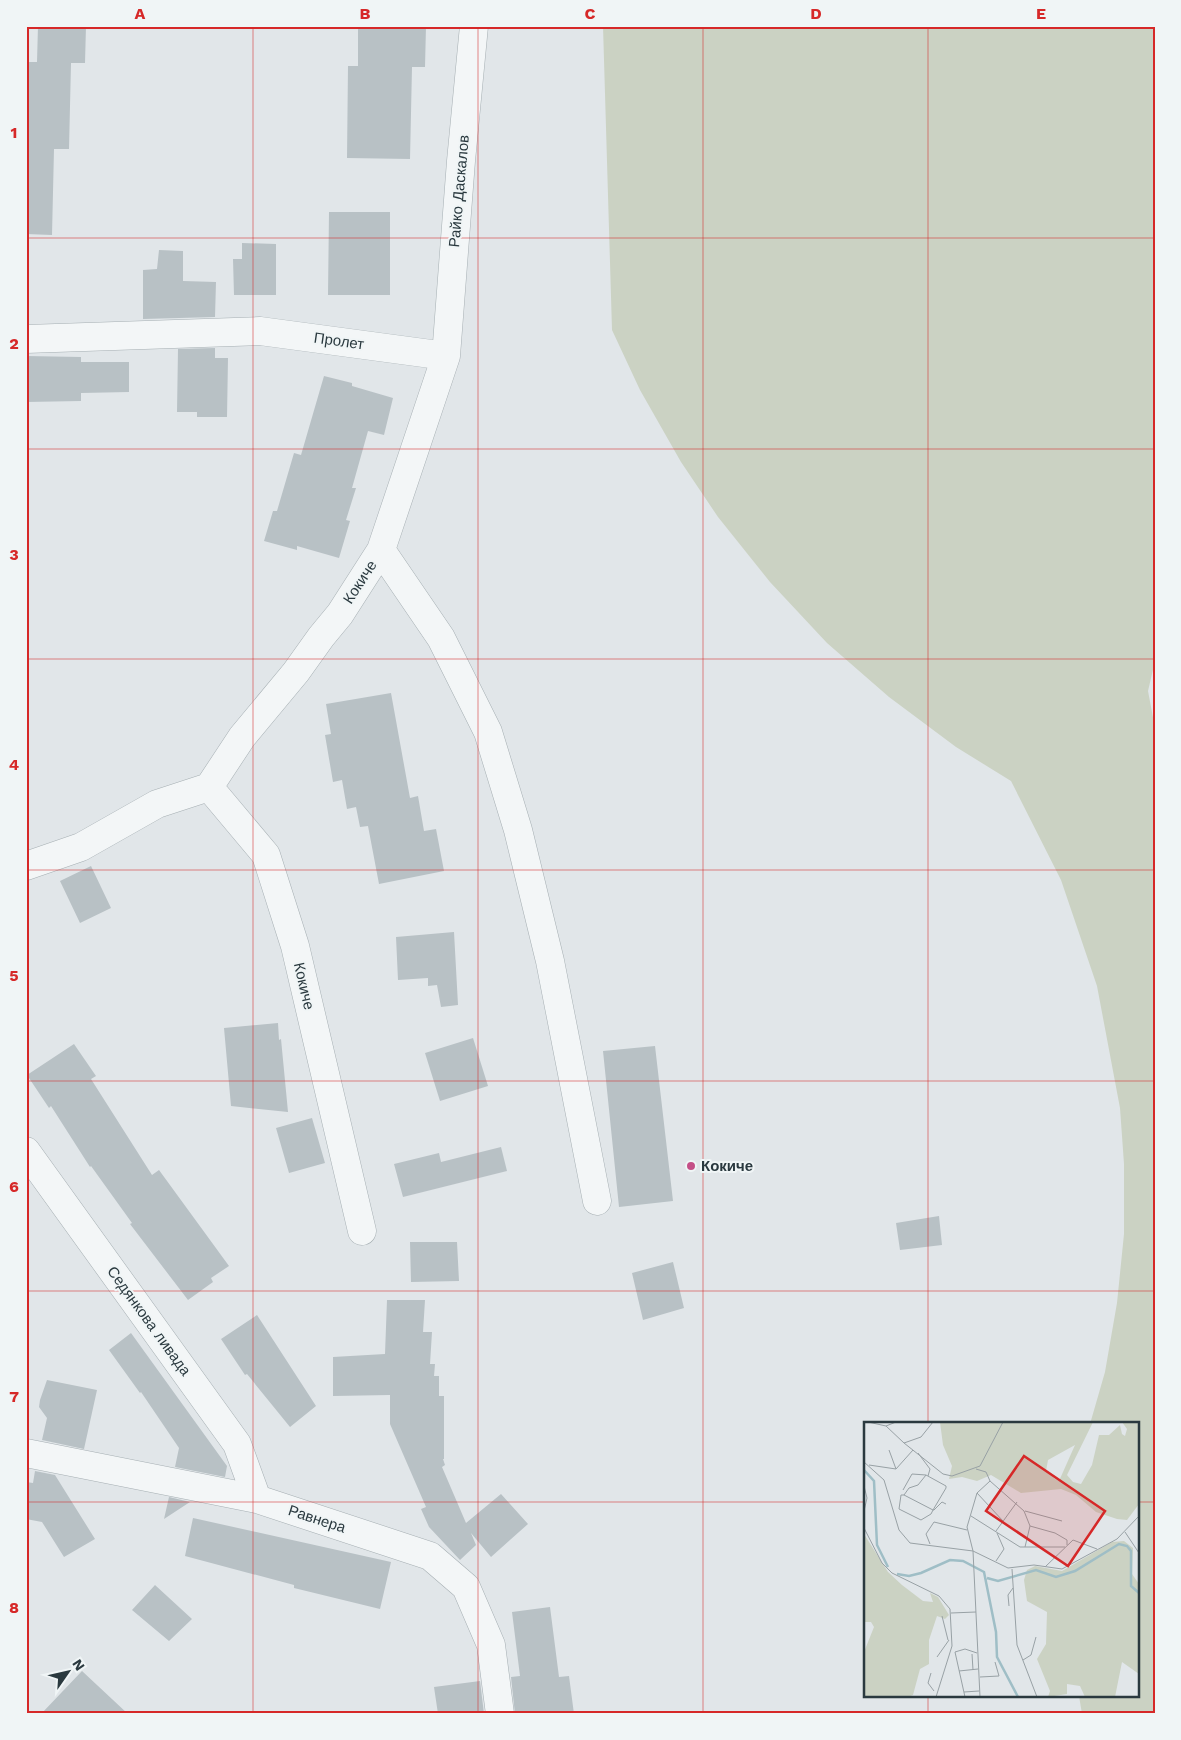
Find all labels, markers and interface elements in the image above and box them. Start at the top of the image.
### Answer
text: A [135,4,146,23]
text: B [360,4,371,23]
text: C [585,4,596,23]
text: D [810,4,822,23]
text: E [1036,4,1046,23]
text: 1 [11,123,17,142]
street label: Райко Даскалов [445,134,473,248]
street label: Пролет [313,329,365,353]
text: 2 [9,334,19,353]
text: 3 [9,545,19,564]
street label: Кокиче [339,557,381,607]
text: 4 [9,755,19,774]
street label: Кокиче [290,960,318,1012]
text: 5 [9,966,19,985]
place label: Кокиче [701,1157,753,1175]
marker: Кокиче [685,1160,697,1172]
text: 6 [9,1177,19,1196]
street label: Седянкова ливада [103,1263,195,1380]
text: 7 [9,1387,19,1406]
inset map [864,1422,1138,1698]
street label: Равнера [286,1501,349,1537]
text: 8 [9,1598,19,1617]
north arrow [42,1648,92,1698]
text: N [69,1656,88,1674]

